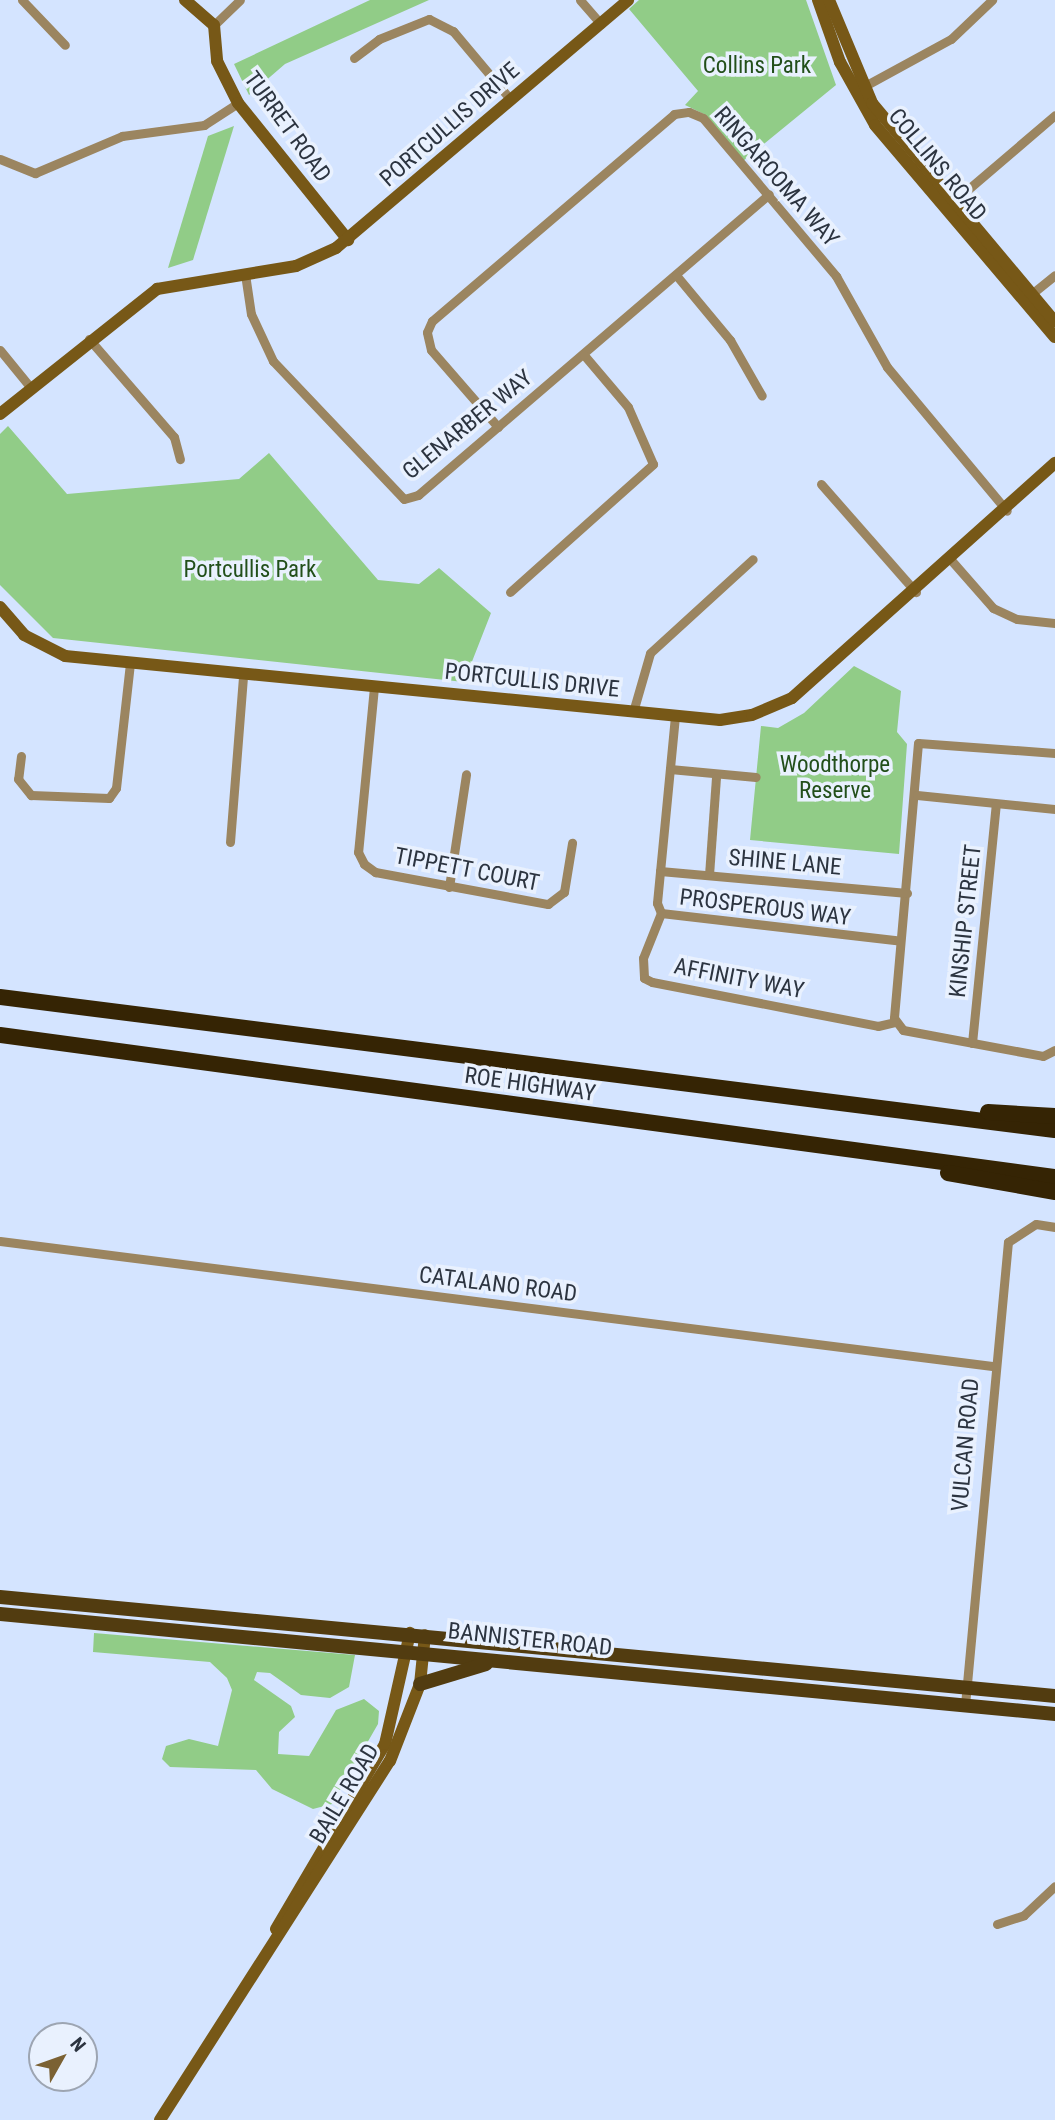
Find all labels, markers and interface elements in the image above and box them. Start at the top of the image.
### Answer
park label: Collins Park [703,52,811,80]
street label: PORTCULLIS DRIVE [375,57,525,193]
street label: TURRET ROAD [238,66,336,188]
street label: RINGAROOMA WAY [708,101,844,253]
street label: COLLINS ROAD [882,103,992,227]
street label: GLENARBER WAY [398,364,538,486]
park label: Portcullis Park [184,556,316,584]
street label: PORTCULLIS DRIVE [443,658,621,704]
park label: Woodthorpe Reserve [780,751,890,805]
street label: TIPPETT COURT [392,842,542,898]
street label: KINSHIP STREET [944,843,988,999]
street label: SHINE LANE [728,844,842,882]
street label: PROSPEROUS WAY [678,884,852,932]
street label: AFFINITY WAY [672,953,806,1005]
street label: ROE HIGHWAY [463,1062,597,1108]
street label: CATALANO ROAD [417,1262,579,1308]
street label: VULCAN ROAD [946,1377,986,1513]
street label: BANNISTER ROAD [446,1618,614,1662]
street label: BAILE ROAD [304,1739,386,1849]
north arrow [28,2022,98,2092]
text: N [65,2033,90,2056]

